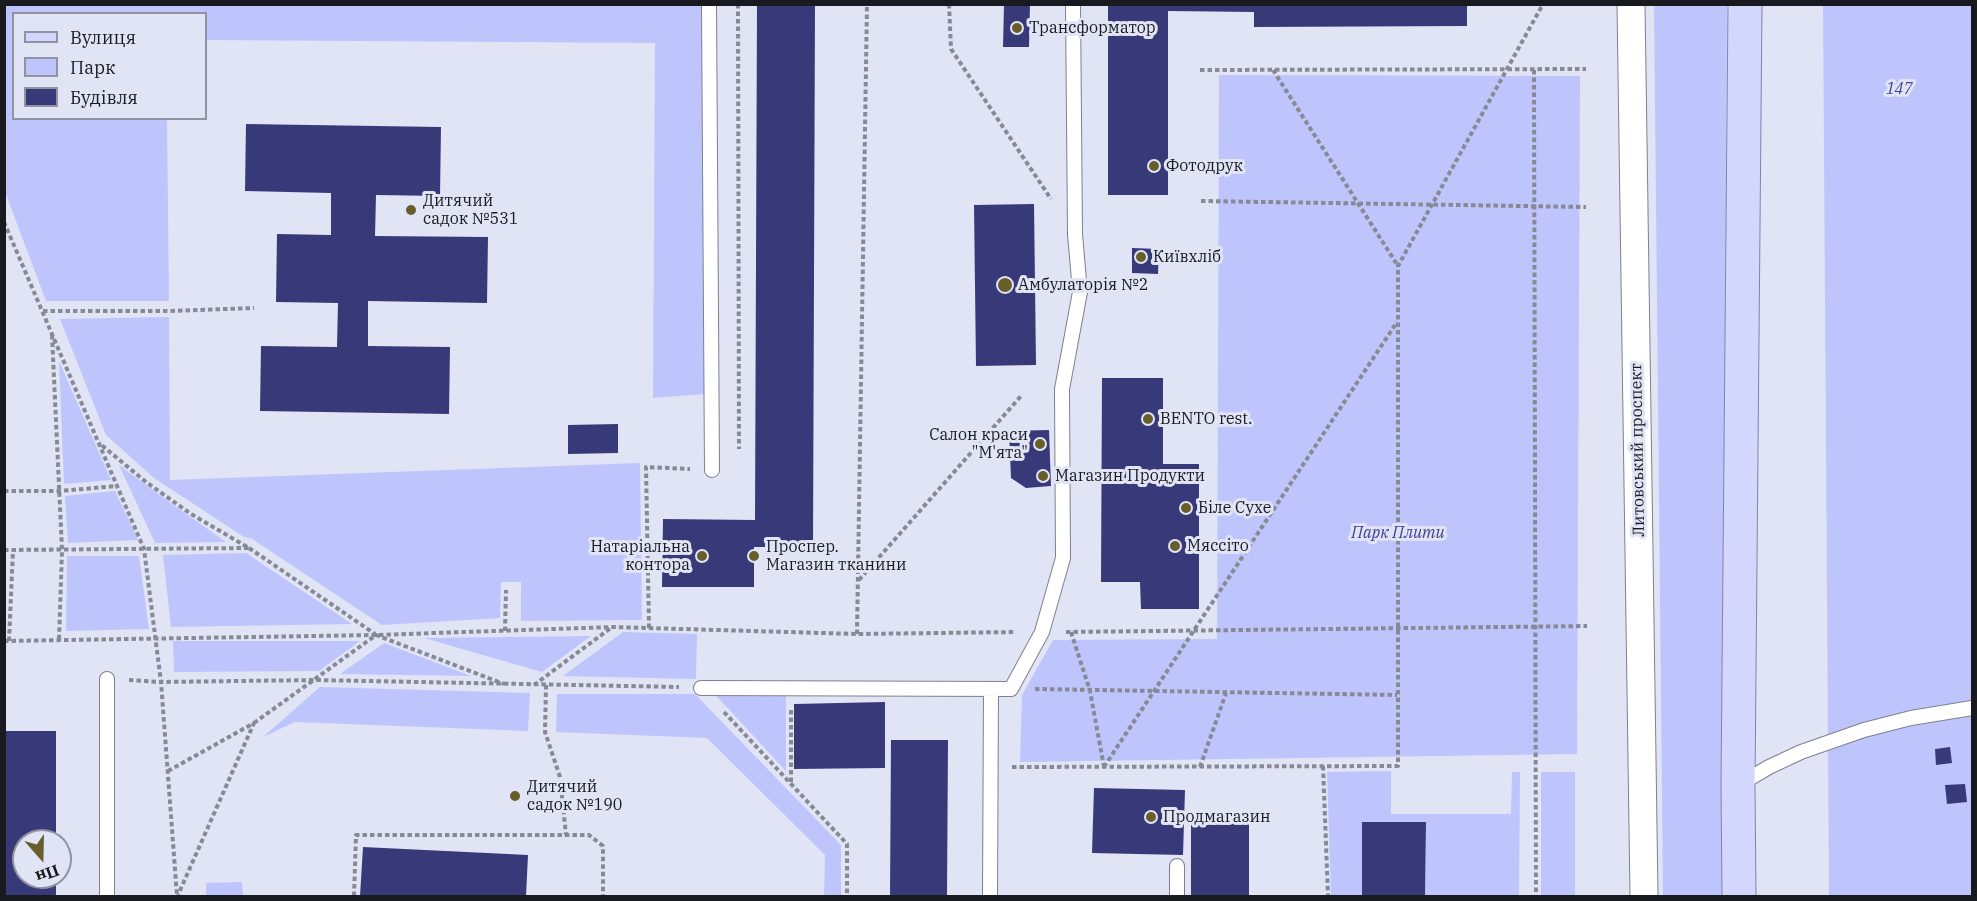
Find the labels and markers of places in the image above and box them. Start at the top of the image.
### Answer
place label: Трансформатор [1029,18,1156,38]
marker: Трансформатор [1010,21,1024,35]
place label: Фотодрук [1166,156,1243,176]
marker: Фотодрук [1147,159,1161,173]
place label: Дитячий садок №531 [423,191,518,229]
marker: Дитячий садок №531 [404,203,418,217]
place label: Київхліб [1153,247,1221,267]
marker: Київхліб [1134,250,1148,264]
place label: Амбулаторія №2 [1018,275,1148,295]
marker: Амбулаторія №2 [996,276,1014,294]
place label: BENTO rest. [1160,409,1252,429]
marker: BENTO rest. [1141,412,1155,426]
place label: Салон краси "М'ята" [929,425,1028,463]
marker: Салон краси "М'ята" [1033,437,1047,451]
place label: Магазин Продукти [1055,466,1205,486]
marker: Магазин Продукти [1036,469,1050,483]
place label: Біле Сухе [1198,498,1271,518]
marker: Біле Сухе [1179,501,1193,515]
place label: Мяссіто [1187,536,1249,556]
place label: Натаріальна контора [590,537,690,575]
place label: Проспер. Магазин тканини [766,537,907,575]
marker: Мяссіто [1168,539,1182,553]
marker: Натаріальна контора [695,549,709,563]
marker: Проспер. Магазин тканини [747,549,761,563]
place label: Дитячий садок №190 [527,777,622,815]
marker: Дитячий садок №190 [508,789,522,803]
place label: Продмагазин [1163,807,1271,827]
marker: Продмагазин [1144,810,1158,824]

